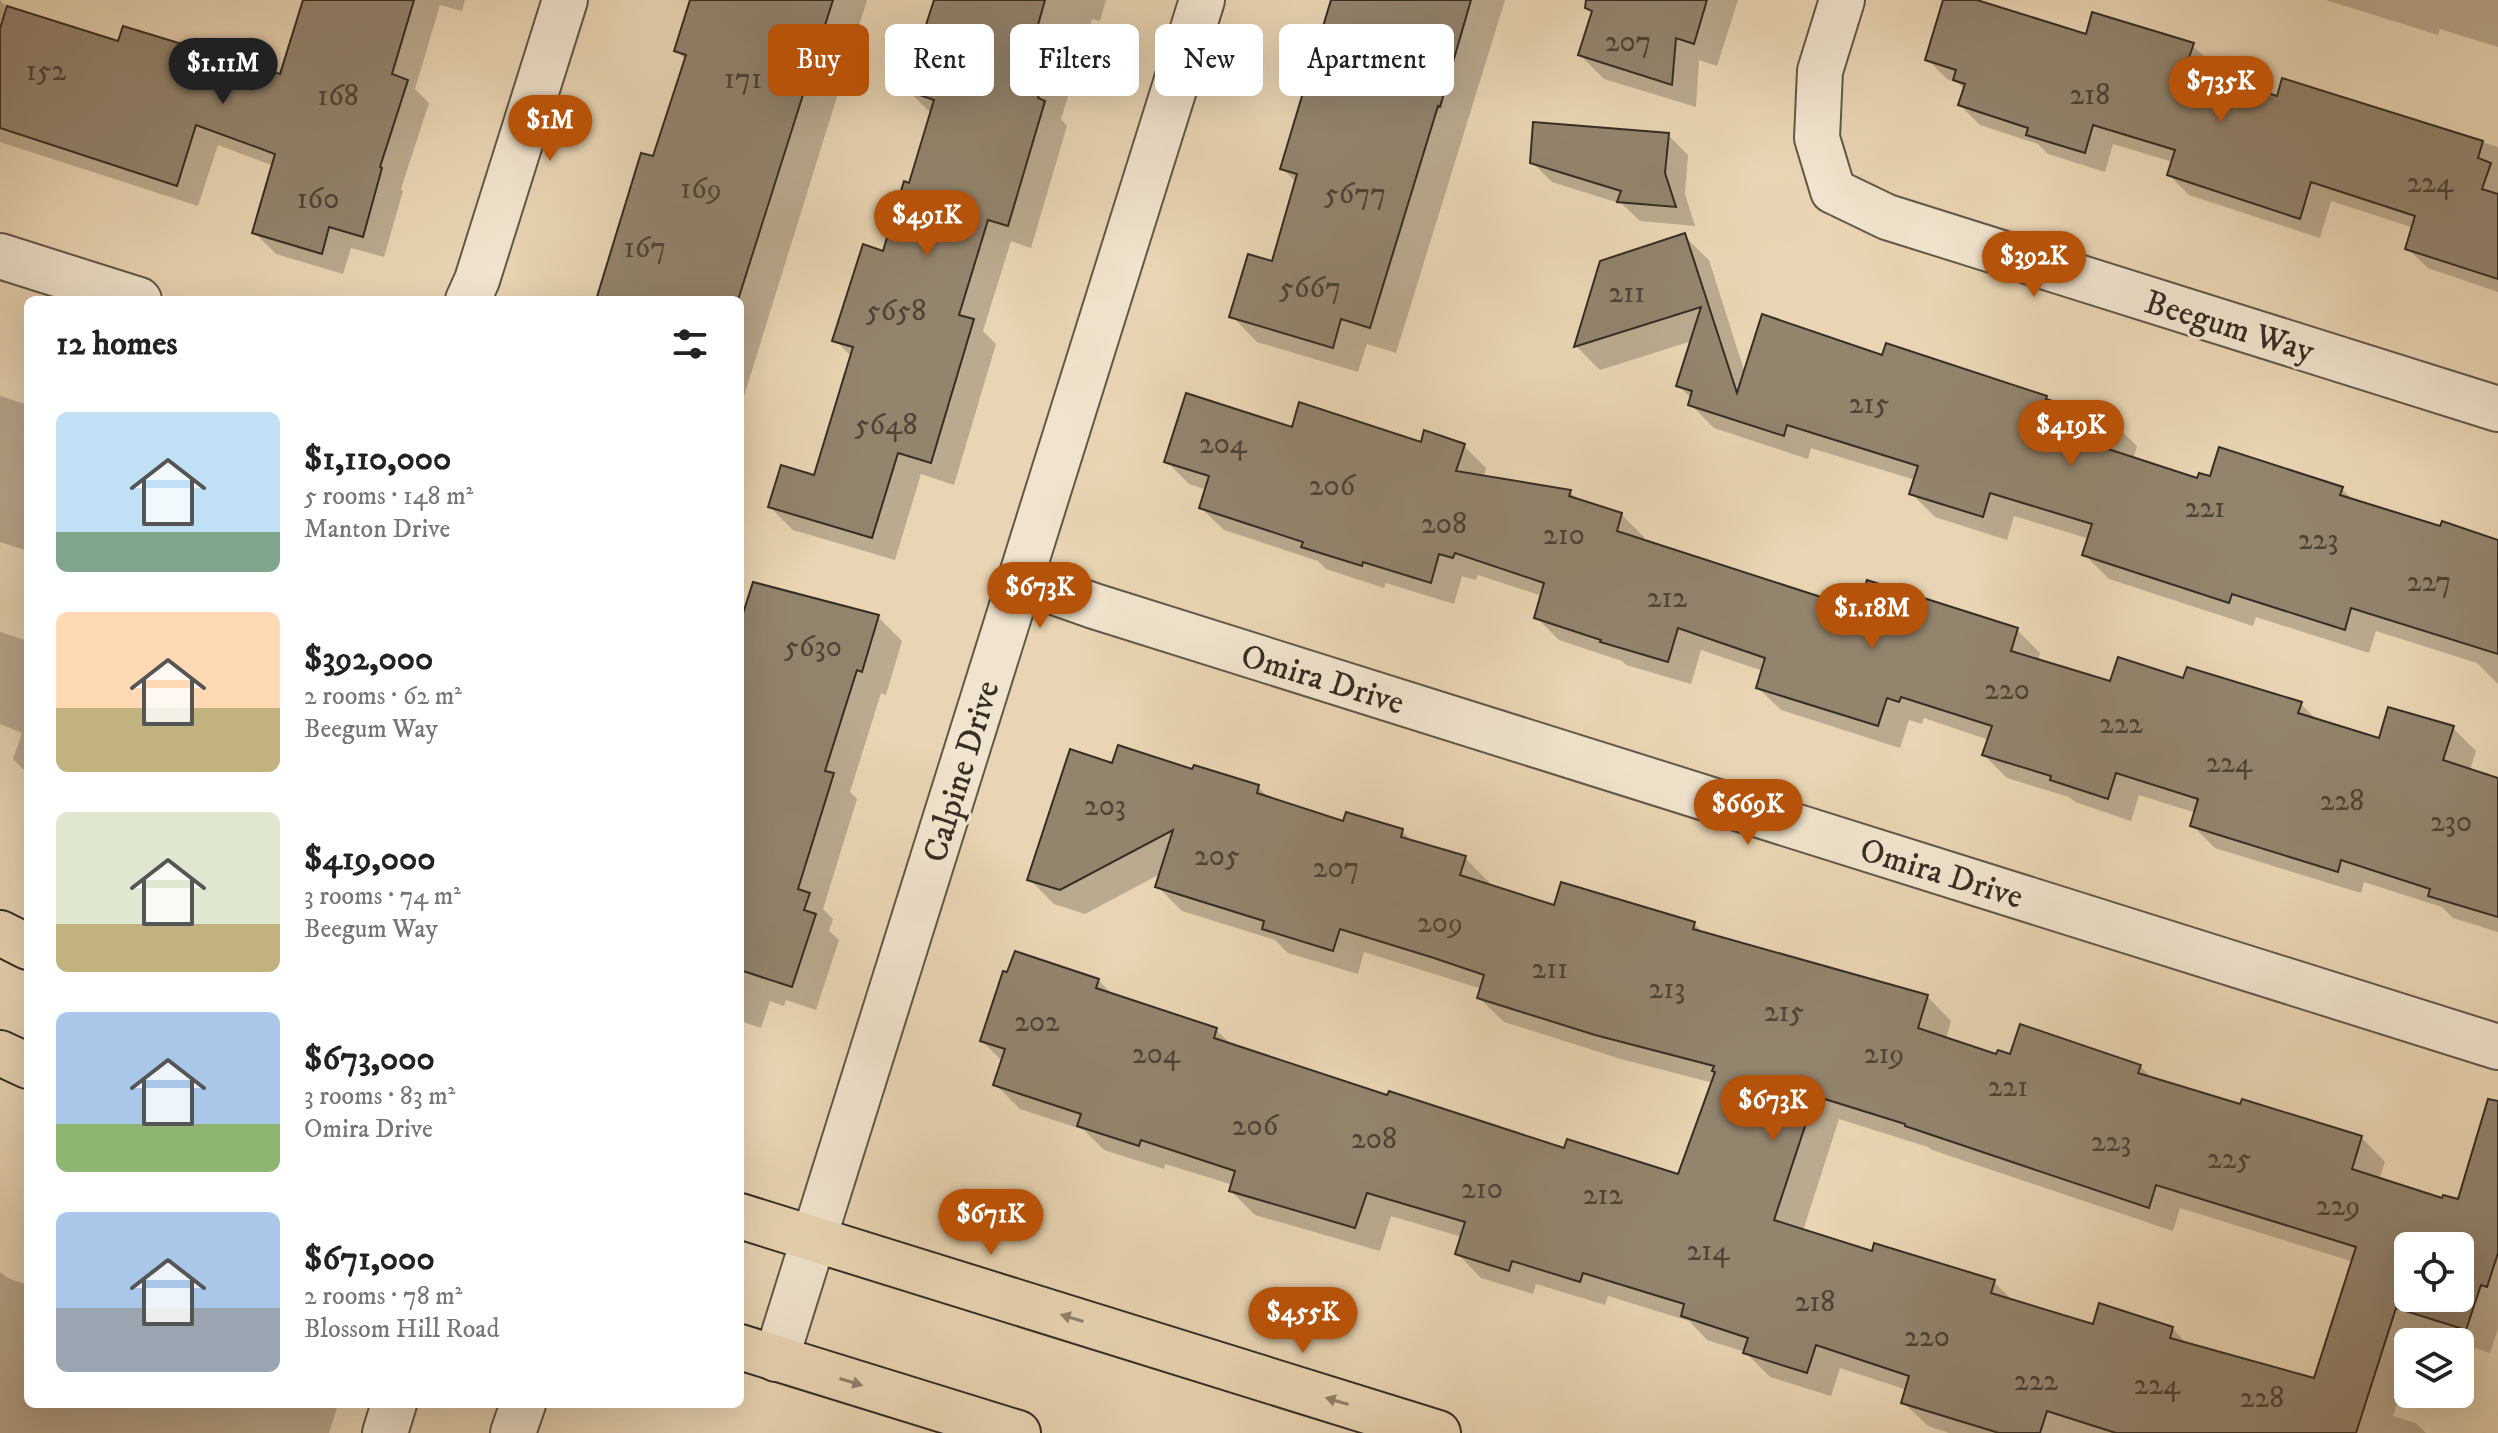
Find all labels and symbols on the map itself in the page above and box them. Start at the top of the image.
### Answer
house number: 207 [1605,24,1651,61]
pin: $1.11M [158,38,288,106]
house number: 152 [26,53,66,90]
pin: $735K [2165,56,2277,124]
house number: 171 [724,61,762,98]
house number: 218 [2070,77,2110,114]
house number: 168 [317,78,359,115]
pin: $1M [511,95,589,163]
house number: 224 [2407,165,2454,202]
house number: 169 [680,171,722,208]
house number: 5677 [1324,176,1386,213]
house number: 160 [297,181,339,218]
pin: $491K [871,190,983,258]
house number: 167 [624,230,666,267]
pin: $392K [1978,231,2090,299]
house number: 5667 [1279,270,1341,307]
house number: 211 [1609,275,1645,312]
street label: Beegum Way [2140,281,2320,373]
house number: 5658 [866,293,926,330]
house number: 215 [1849,386,1889,423]
pin: $419K [2015,400,2127,468]
house number: 5648 [855,407,917,444]
house number: 204 [1199,426,1248,463]
house number: 206 [1309,468,1357,505]
house number: 221 [2185,490,2225,527]
house number: 208 [1421,506,1467,543]
house number: 210 [1543,517,1585,554]
house number: 223 [2298,522,2338,559]
pin: $673K [984,562,1096,630]
house number: 227 [2407,564,2451,601]
house number: 212 [1647,580,1688,617]
pin: $1.18M [1807,583,1937,651]
house number: 5630 [784,629,842,666]
street label: Omira Drive [1236,635,1409,725]
house number: 220 [1984,672,2030,709]
street label: Calpine Drive [914,676,1009,868]
house number: 222 [2099,706,2143,743]
house number: 224 [2206,745,2253,782]
pin: $669K [1692,779,1804,847]
house number: 228 [2320,783,2364,820]
house number: 203 [1084,788,1126,825]
house number: 230 [2430,804,2472,841]
street label: Omira Drive [1855,829,2028,919]
house number: 205 [1194,838,1240,875]
house number: 207 [1313,850,1359,887]
house number: 209 [1417,905,1463,942]
house number: 211 [1532,951,1568,988]
house number: 213 [1649,971,1685,1008]
house number: 215 [1764,994,1804,1031]
house number: 202 [1014,1004,1060,1041]
house number: 204 [1132,1036,1181,1073]
house number: 219 [1864,1036,1904,1073]
house number: 221 [1988,1069,2028,1106]
pin: $673K [1717,1075,1829,1143]
house number: 206 [1232,1108,1280,1145]
house number: 208 [1351,1121,1397,1158]
house number: 223 [2091,1124,2131,1161]
house number: 225 [2207,1141,2251,1178]
house number: 210 [1461,1171,1503,1208]
house number: 212 [1583,1177,1624,1214]
house number: 229 [2316,1188,2360,1225]
pin: $671K [935,1189,1047,1257]
house number: 214 [1686,1233,1730,1270]
house number: 218 [1795,1284,1835,1321]
pin: $455K [1247,1287,1359,1355]
one-way arrow [1060,1311,1084,1324]
house number: 220 [1904,1319,1950,1356]
house number: 222 [2014,1363,2058,1400]
house number: 224 [2134,1367,2181,1404]
one-way arrow [839,1376,863,1388]
house number: 228 [2240,1380,2284,1417]
one-way arrow [1325,1394,1349,1407]

